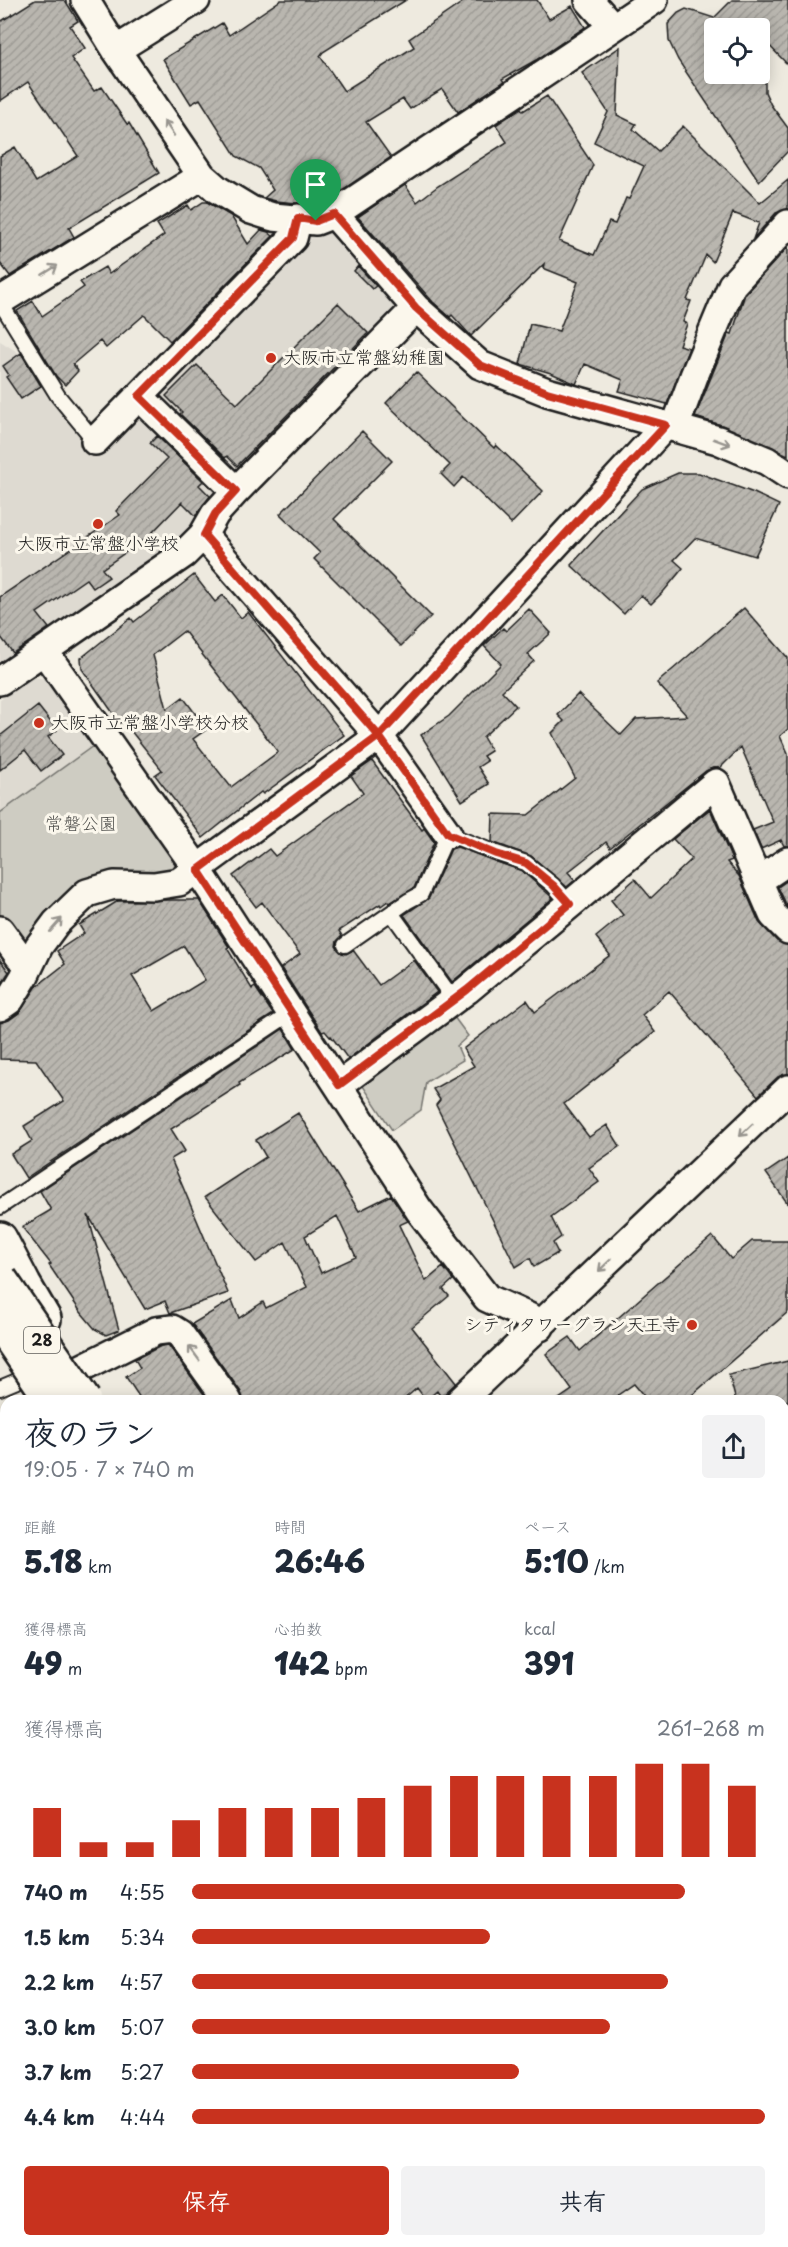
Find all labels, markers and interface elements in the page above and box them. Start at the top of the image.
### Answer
map controls [704,18,770,84]
button: locate [704,18,770,84]
one-way arrow [163,120,175,136]
pin [290,159,341,221]
icon: arrive [299,168,332,201]
one-way arrow [41,263,58,275]
place label: 大阪市立常盤幼稚園 [283,343,445,370]
marker: 大阪市立常盤幼稚園 [264,351,278,365]
one-way arrow [712,437,731,448]
marker: 大阪市立常盤小学校 [91,517,105,531]
place label: 大阪市立常盤小学校 [17,529,179,556]
place label: 大阪市立常盤小学校分校 [51,708,249,735]
marker: 大阪市立常盤小学校分校 [32,716,46,730]
park label: 常磐公園 [45,809,117,836]
one-way arrow [49,918,63,933]
one-way arrow [739,1123,754,1138]
one-way arrow [598,1258,613,1272]
place label: シティタワーグラン天王寺 [464,1310,680,1337]
marker: シティタワーグラン天王寺 [685,1318,699,1332]
road number: 28 [24,1327,60,1353]
one-way arrow [188,1346,200,1362]
text: 夜のラン [24,1406,156,1456]
button: share [702,1415,765,1478]
text: 19:05 · 7 × 740 m [24,1454,195,1484]
text: 距離 [24,1514,56,1538]
text: 時間 [274,1514,306,1538]
text: ペース [524,1514,571,1538]
text: 5.18 [24,1538,83,1583]
text: 26:46 [274,1538,365,1583]
text: 5:10 [524,1538,589,1583]
text: km [83,1554,112,1578]
text: /km [589,1554,625,1578]
text: 獲得標高 [24,1616,88,1640]
text: 心拍数 [274,1616,322,1640]
text: kcal [524,1616,556,1640]
text: 49 [24,1640,63,1685]
text: 142 [274,1640,330,1685]
text: 391 [524,1640,574,1685]
text: m [63,1656,82,1680]
text: bpm [330,1656,368,1680]
text: 獲得標高 [24,1713,104,1743]
text: 261–268 m [657,1713,765,1743]
text: 740 m [24,1877,88,1907]
text: 4:55 [120,1877,165,1907]
text: 1.5 km [24,1922,90,1952]
text: 5:34 [120,1922,165,1952]
text: 2.2 km [24,1967,94,1997]
text: 4:57 [120,1967,163,1997]
text: 3.0 km [24,2012,96,2042]
text: 5:07 [120,2012,164,2042]
text: 3.7 km [24,2057,92,2087]
text: 5:27 [120,2057,164,2087]
text: 4.4 km [24,2102,95,2132]
text: 4:44 [120,2102,165,2132]
button: 保存 [24,2166,389,2235]
button: 共有 [401,2166,765,2235]

